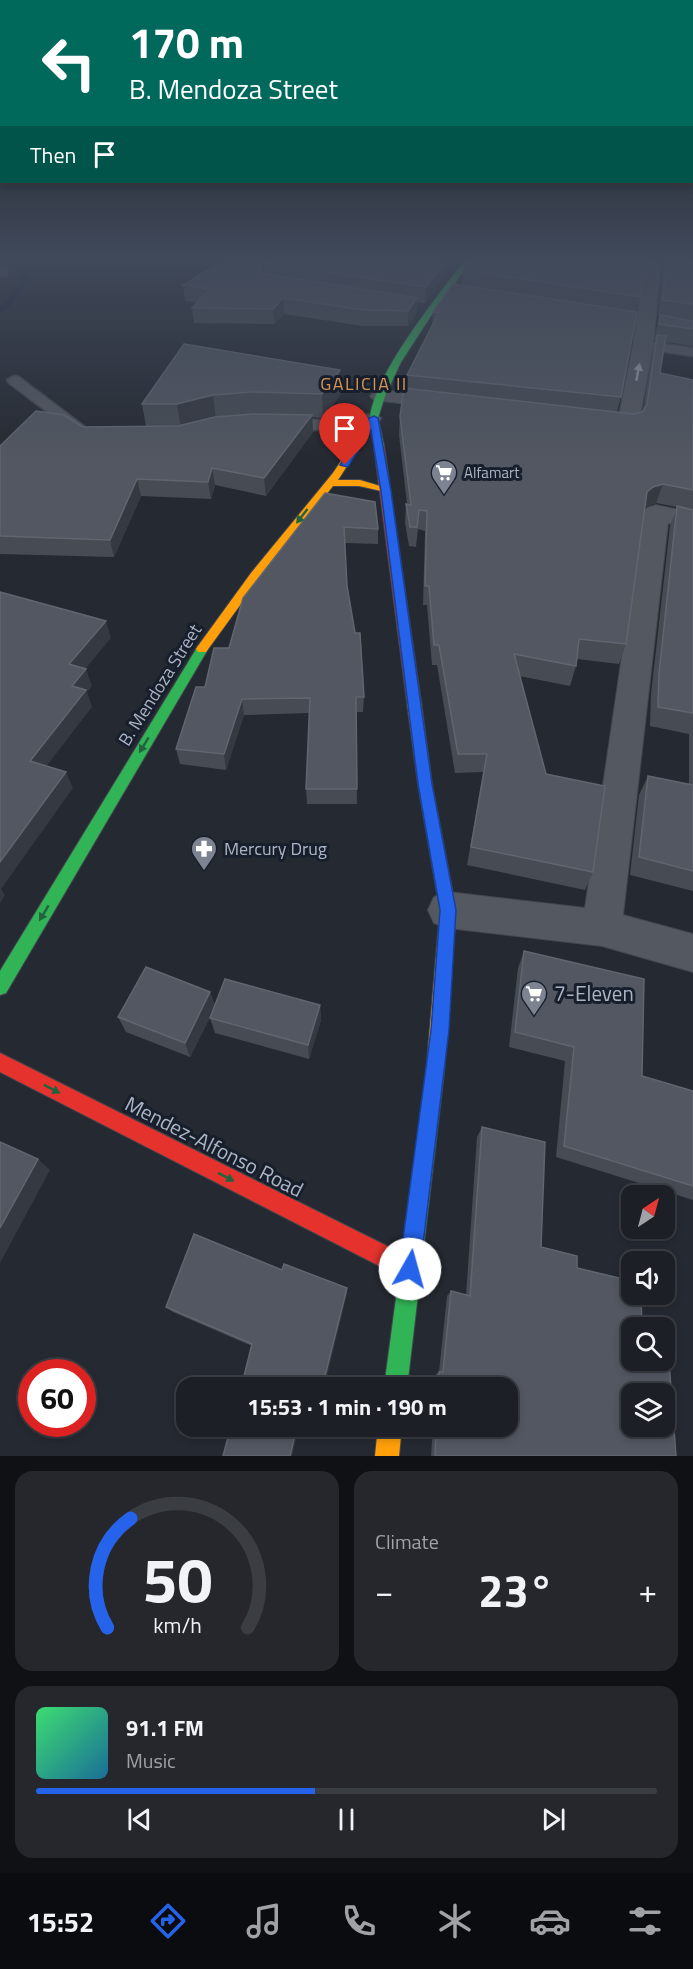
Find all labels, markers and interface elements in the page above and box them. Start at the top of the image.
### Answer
text: 170 m [129,10,244,74]
icon: left [30,24,108,102]
text: B. Mendoza Street [129,68,338,109]
text: Then [30,138,76,172]
icon: arrive [88,138,121,171]
one-way arrow [634,363,643,382]
district label: GALICIA II [320,370,408,397]
pin [319,403,370,465]
icon: arrive [328,412,361,445]
supermarket icon: Alfamart [429,458,459,496]
place label: Alfamart [464,461,520,484]
one-way arrow [297,509,309,524]
street label: B. Mendoza Street [111,618,208,751]
one-way arrow [138,737,149,753]
pharmacy icon: Mercury Drug [189,834,219,872]
place label: Mercury Drug [224,835,327,862]
one-way arrow [39,905,49,922]
place label: 7-Eleven [554,977,634,1009]
supermarket icon: 7-Eleven [519,979,549,1017]
one-way arrow [44,1084,61,1093]
street label: Mendez-Alfonso Road [120,1087,309,1205]
one-way arrow [218,1172,235,1181]
north arrow [621,1185,675,1239]
map controls [621,1185,675,1437]
position arrow [378,1237,442,1301]
button: sound [621,1251,675,1305]
button: search [621,1317,675,1371]
speed limit sign: 60 [18,1359,96,1437]
button: layers [621,1383,675,1437]
text: 15:53 · 1 min · 190 m [247,1390,447,1424]
text: Climate [375,1526,439,1557]
text: 50 [142,1531,212,1626]
text: 23° [478,1556,554,1624]
text: − [375,1566,393,1616]
text: + [639,1566,657,1616]
text: km/h [153,1609,201,1641]
text: 91.1 FM [126,1711,204,1745]
text: Music [126,1745,176,1776]
icon: previous [123,1803,156,1836]
icon: pause [330,1803,363,1836]
icon: next [537,1803,570,1836]
icon: directions [147,1900,189,1942]
icon: music [243,1900,285,1942]
icon: phone [338,1900,380,1942]
icon: climate [434,1900,476,1942]
icon: car [529,1900,571,1942]
icon: filters [624,1900,666,1942]
text: 15:52 [27,1901,94,1942]

